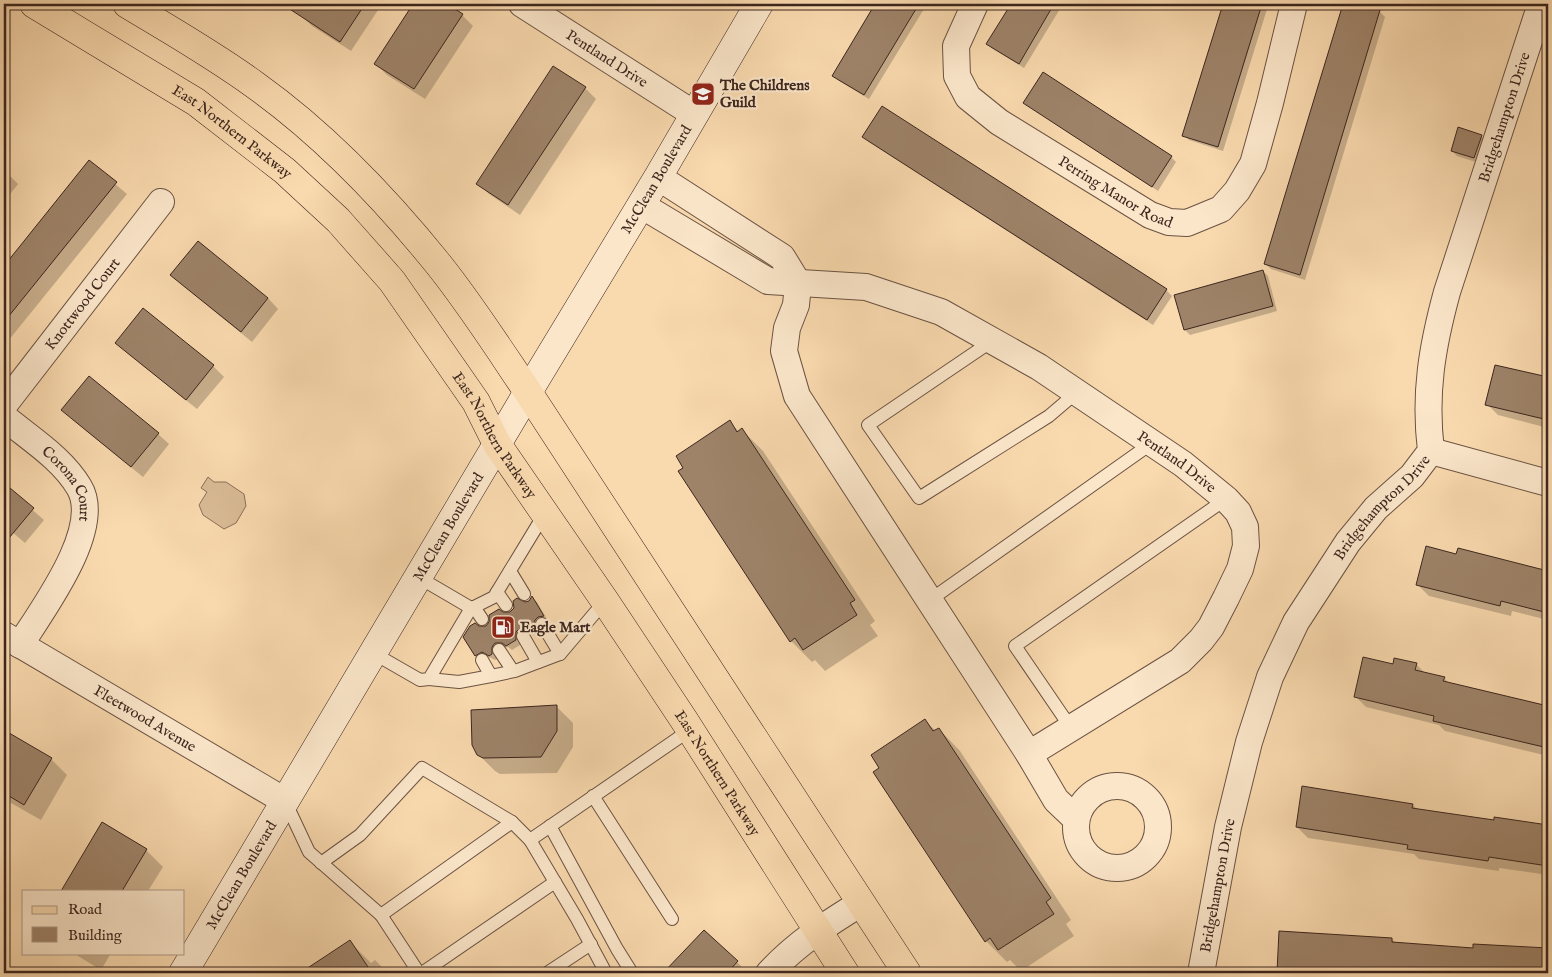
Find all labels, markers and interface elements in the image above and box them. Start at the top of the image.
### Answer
street label: Pentland Drive [563,25,652,92]
street label: Bridgehampton Drive [1474,49,1534,185]
place label: The Childrens Guild [719,76,810,112]
street label: East Northern Parkway [169,80,297,183]
school or university icon: The Childrens Guild [690,81,716,107]
street label: McClean Boulevard [616,121,696,237]
street label: Perring Manor Road [1055,152,1176,232]
street label: Knottwood Court [41,254,124,354]
street label: East Northern Parkway [448,368,541,503]
street label: Pentland Drive [1134,427,1220,497]
street label: Corona Court [38,442,94,523]
street label: Bridgehampton Drive [1329,451,1434,564]
street label: McClean Boulevard [408,468,488,585]
fuel station icon: Eagle Mart [490,614,516,640]
place label: Eagle Mart [520,618,591,637]
street label: Fleetwood Avenue [91,681,200,756]
street label: East Northern Parkway [671,706,765,840]
street label: McClean Boulevard [202,816,281,933]
street label: Bridgehampton Drive [1195,816,1239,954]
legend [22,890,185,954]
text: Road [68,900,103,919]
text: Building [68,926,123,945]

